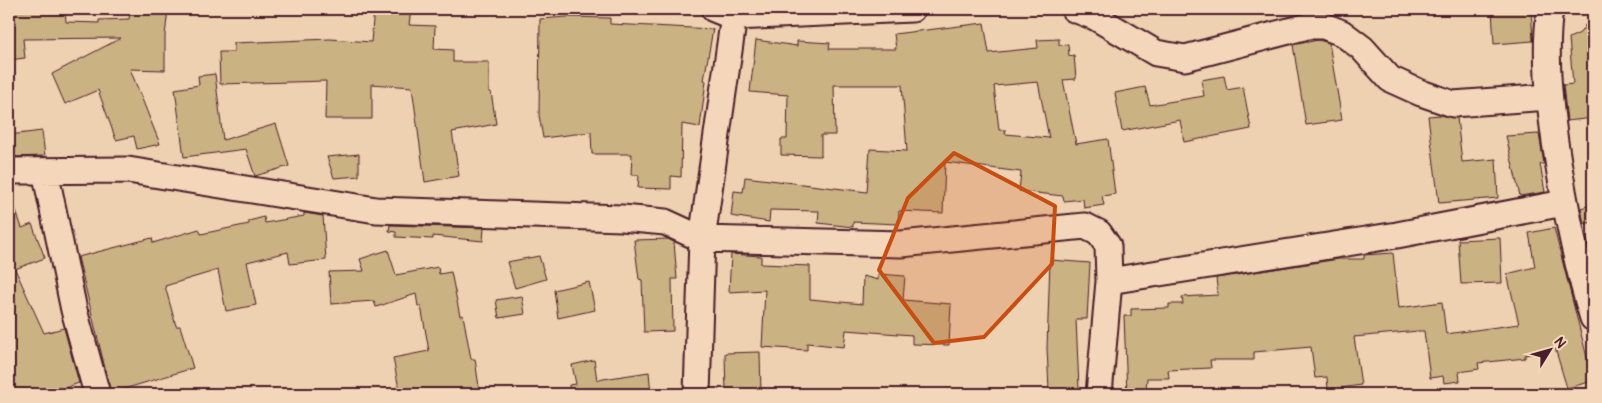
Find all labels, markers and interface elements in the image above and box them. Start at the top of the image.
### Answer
north arrow [1524,326,1574,376]
text: N [1550,334,1570,351]

